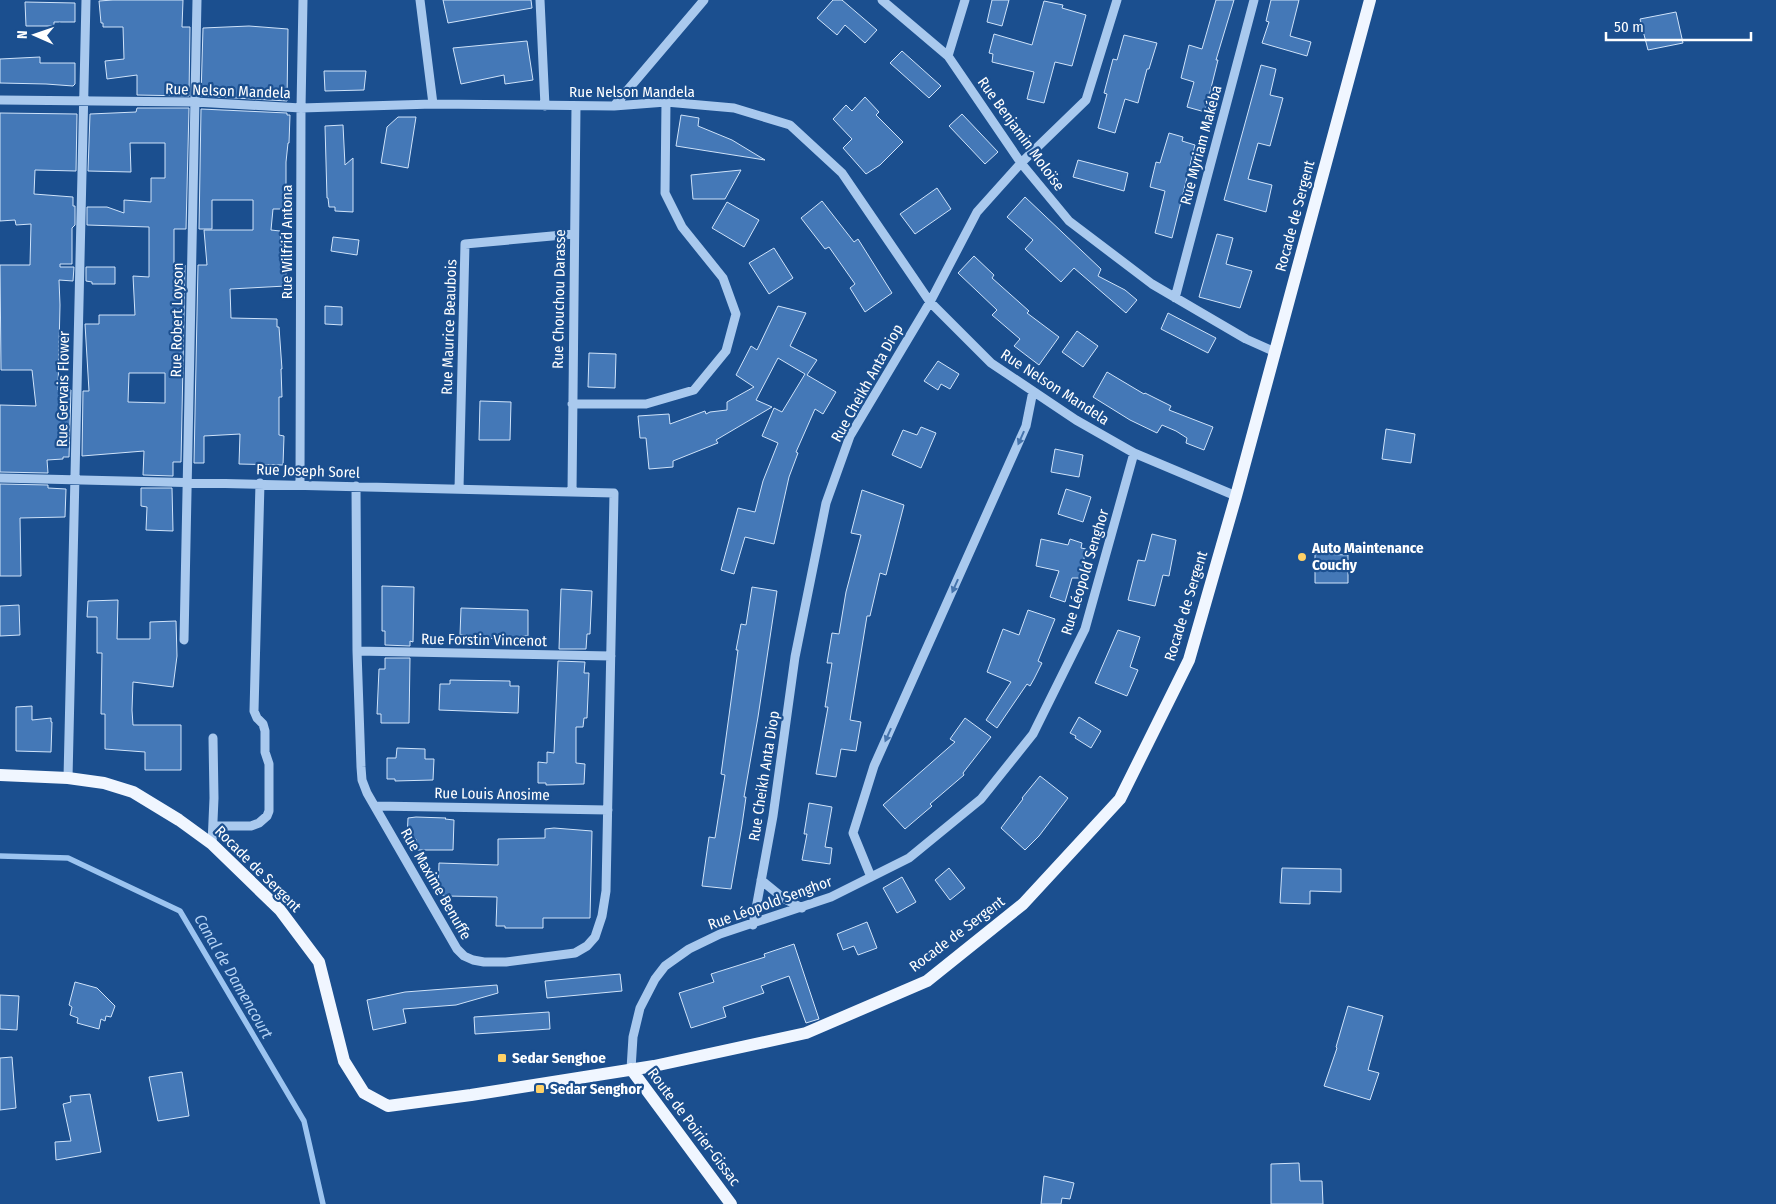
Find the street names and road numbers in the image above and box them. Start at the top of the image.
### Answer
street label: Rue Benjamin Moloïse [974,74,1068,194]
street label: Rue Nelson Mandela [165,80,291,102]
street label: Rue Nelson Mandela [569,83,695,101]
street label: Rue Myriam Makéba [1176,83,1226,207]
street label: Rocade de Sergent [1272,158,1319,274]
street label: Rue Wilfrid Antona [278,185,296,299]
street label: Rue Chouchou Darasse [549,229,569,369]
street label: Rue Maurice Beaubois [438,259,460,395]
street label: Rue Robert Loyson [167,262,187,378]
street label: Rue Cheikh Anta Diop [827,321,907,445]
street label: Rue Gervais Flower [53,330,73,447]
street label: Rue Nelson Mandela [997,345,1113,429]
street label: Rue Joseph Sorel [256,460,360,482]
street label: Rue Léopold Senghor [1057,506,1113,637]
street label: Rocade de Sergent [1161,549,1211,663]
street label: Rue Forstin Vincenot [421,630,547,650]
street label: Rue Cheikh Anta Diop [745,709,783,842]
street label: Rue Louis Anosime [434,784,550,804]
street label: Rocade de Sergent [211,822,305,916]
street label: Rue Maxime Benuffe [397,825,475,943]
street label: Rue Léopold Senghor [705,872,835,934]
street label: Rocade de Sergent [906,892,1008,976]
street label: Route de Poirier-Gissac [644,1065,744,1190]

